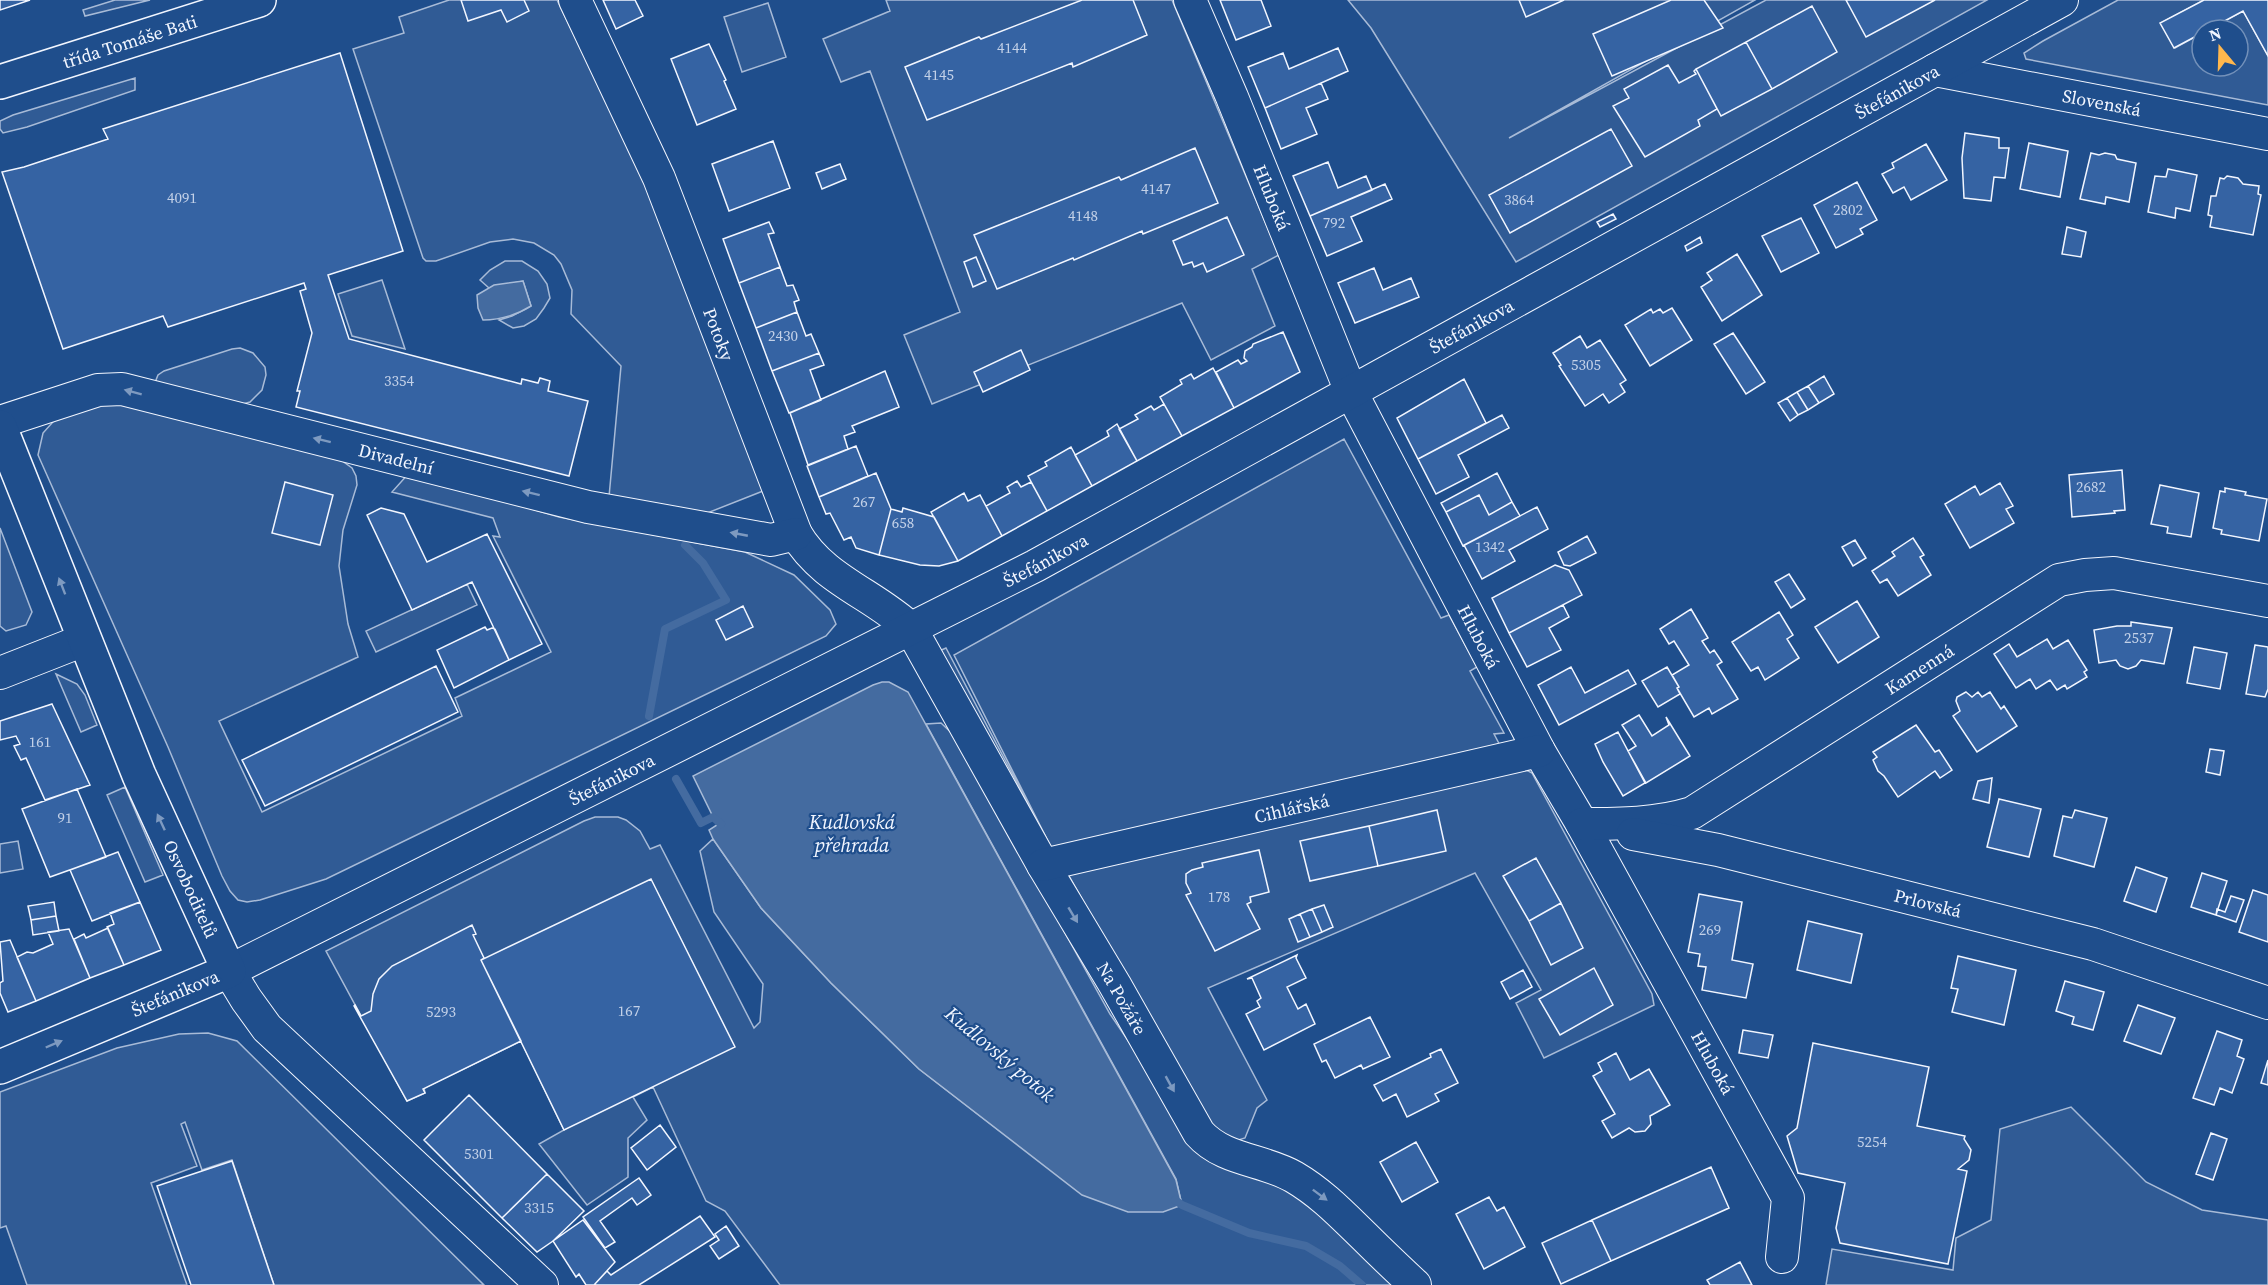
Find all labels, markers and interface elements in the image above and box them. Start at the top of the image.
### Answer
street label: třída Tomáše Bati [59,8,200,74]
north arrow [2190,18,2250,78]
text: N [2206,21,2225,46]
house number: 4144 [997,37,1027,58]
street label: Štefánikova [1850,57,1944,124]
house number: 4145 [924,64,954,85]
street label: Slovenská [2060,82,2144,122]
street label: Hluboká [1248,161,1297,235]
house number: 4147 [1141,178,1171,199]
house number: 4091 [167,187,197,208]
house number: 3864 [1504,189,1534,210]
house number: 2802 [1833,199,1863,220]
house number: 4148 [1068,205,1098,226]
house number: 792 [1323,212,1345,233]
street label: Štefánikova [1424,292,1519,359]
street label: Potoky [698,304,741,365]
house number: 2430 [768,325,798,346]
house number: 5305 [1571,354,1601,375]
house number: 3354 [384,370,414,391]
one-way arrow [124,387,142,397]
one-way arrow [313,435,331,445]
street label: Divadelní [356,437,437,480]
house number: 2682 [2076,476,2106,497]
one-way arrow [522,487,541,497]
house number: 267 [853,491,875,512]
house number: 658 [892,512,914,533]
street label: Štefánikova [999,526,1093,593]
one-way arrow [729,529,748,538]
house number: 1342 [1475,536,1505,557]
one-way arrow [57,577,67,595]
street label: Hluboká [1452,600,1507,674]
house number: 2537 [2124,627,2154,648]
street label: Kamenná [1880,637,1959,700]
house number: 161 [29,731,51,752]
street label: Štefánikova [564,746,659,811]
street label: Cihlářská [1252,787,1332,829]
house number: 91 [57,807,73,828]
water label: Kudlovská přehrada [808,808,896,859]
one-way arrow [156,813,165,830]
street label: Osvoboditelů [158,836,225,942]
street label: Prlovská [1892,882,1965,923]
house number: 178 [1208,886,1230,907]
one-way arrow [1068,907,1078,924]
house number: 269 [1699,919,1721,940]
street label: Na Požáře [1091,957,1153,1039]
street label: Štefánikova [127,963,223,1023]
water label: Kudlovský potok [938,999,1061,1109]
house number: 167 [618,1000,640,1021]
house number: 5293 [426,1001,456,1022]
street label: Hluboká [1686,1026,1741,1099]
one-way arrow [45,1039,63,1048]
one-way arrow [1165,1076,1175,1093]
house number: 5254 [1857,1131,1887,1152]
house number: 5301 [464,1143,494,1164]
one-way arrow [1312,1189,1328,1201]
house number: 3315 [524,1197,554,1218]

